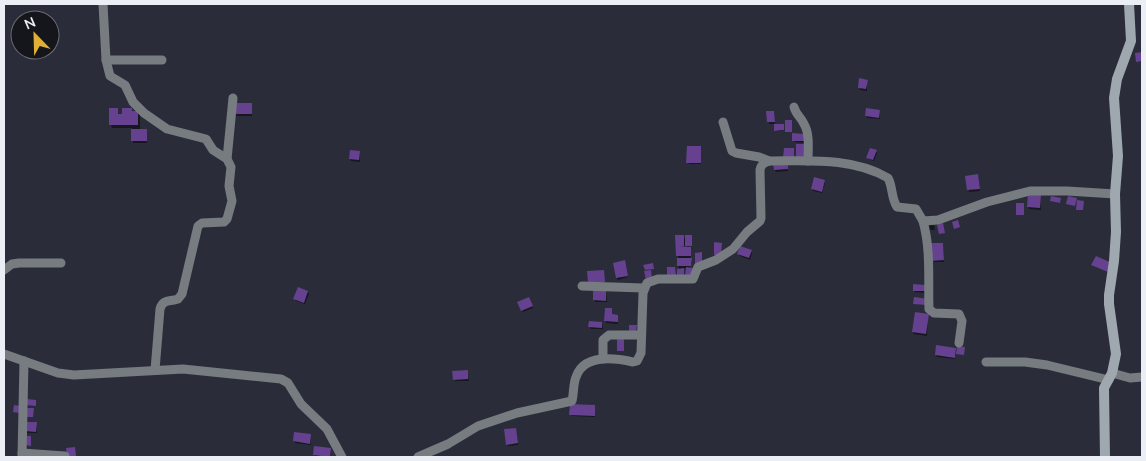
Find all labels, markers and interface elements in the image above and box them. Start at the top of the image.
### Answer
north arrow [10,10,60,60]
text: N [22,13,39,34]

